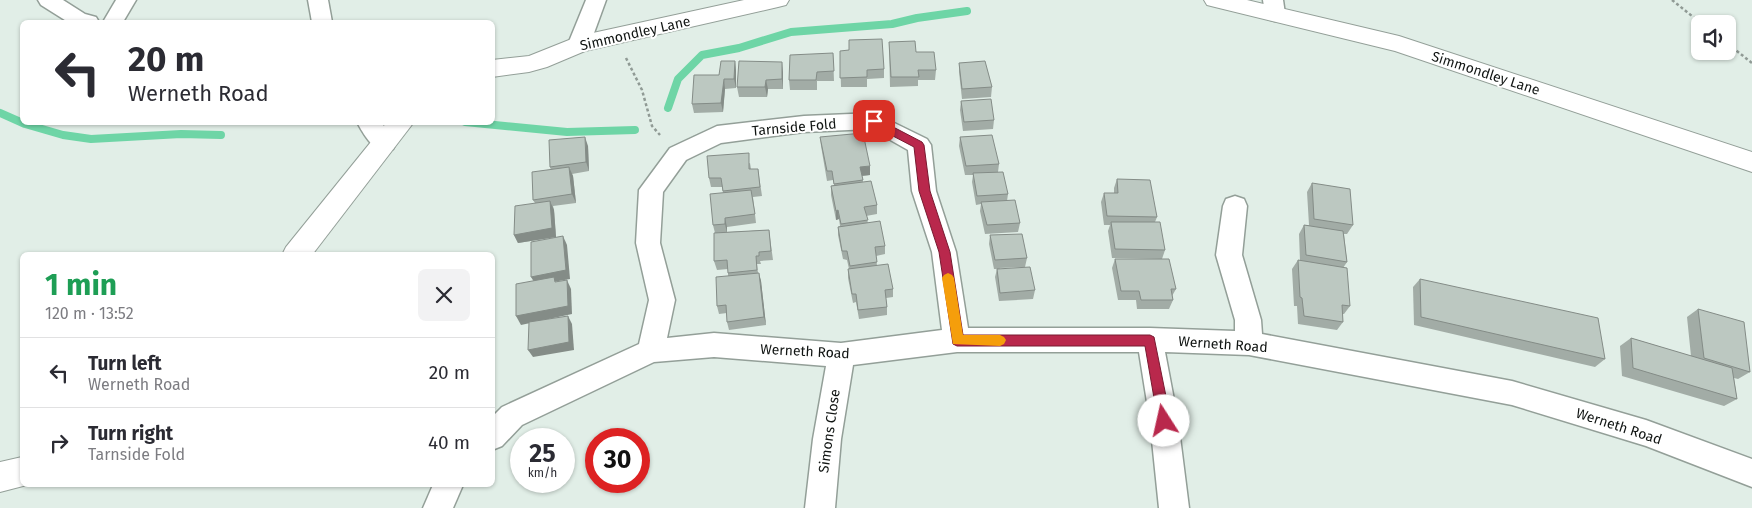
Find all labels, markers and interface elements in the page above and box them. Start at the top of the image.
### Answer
street label: Simmondley Lane [578,13,692,54]
map controls [1691,15,1736,60]
button: sound [1691,15,1736,60]
text: 20 m [128,38,204,80]
icon: left [45,40,110,105]
street label: Simmondley Lane [1430,48,1542,99]
text: Werneth Road [128,80,269,107]
pin [853,100,895,142]
icon: arrive [860,107,888,135]
street label: Tarnside Fold [751,115,837,140]
text: 1 min [45,267,117,303]
button: close [418,269,470,321]
text: 120 m · 13:52 [45,304,134,323]
street label: Werneth Road [1178,333,1268,356]
street label: Werneth Road [760,341,850,362]
text: Turn left [88,352,162,375]
icon: left [45,359,73,387]
text: 20 m [429,361,470,384]
text: Werneth Road [88,375,190,394]
street label: Simons Close [815,388,844,474]
position arrow [1137,394,1189,446]
street label: Werneth Road [1574,405,1664,448]
text: Turn right [88,422,173,445]
speed limit sign: 30 [585,428,650,493]
icon: right [45,429,73,457]
text: 40 m [428,431,470,454]
text: 25 [529,439,556,469]
text: Tarnside Fold [88,445,185,464]
text: km/h [528,466,557,480]

